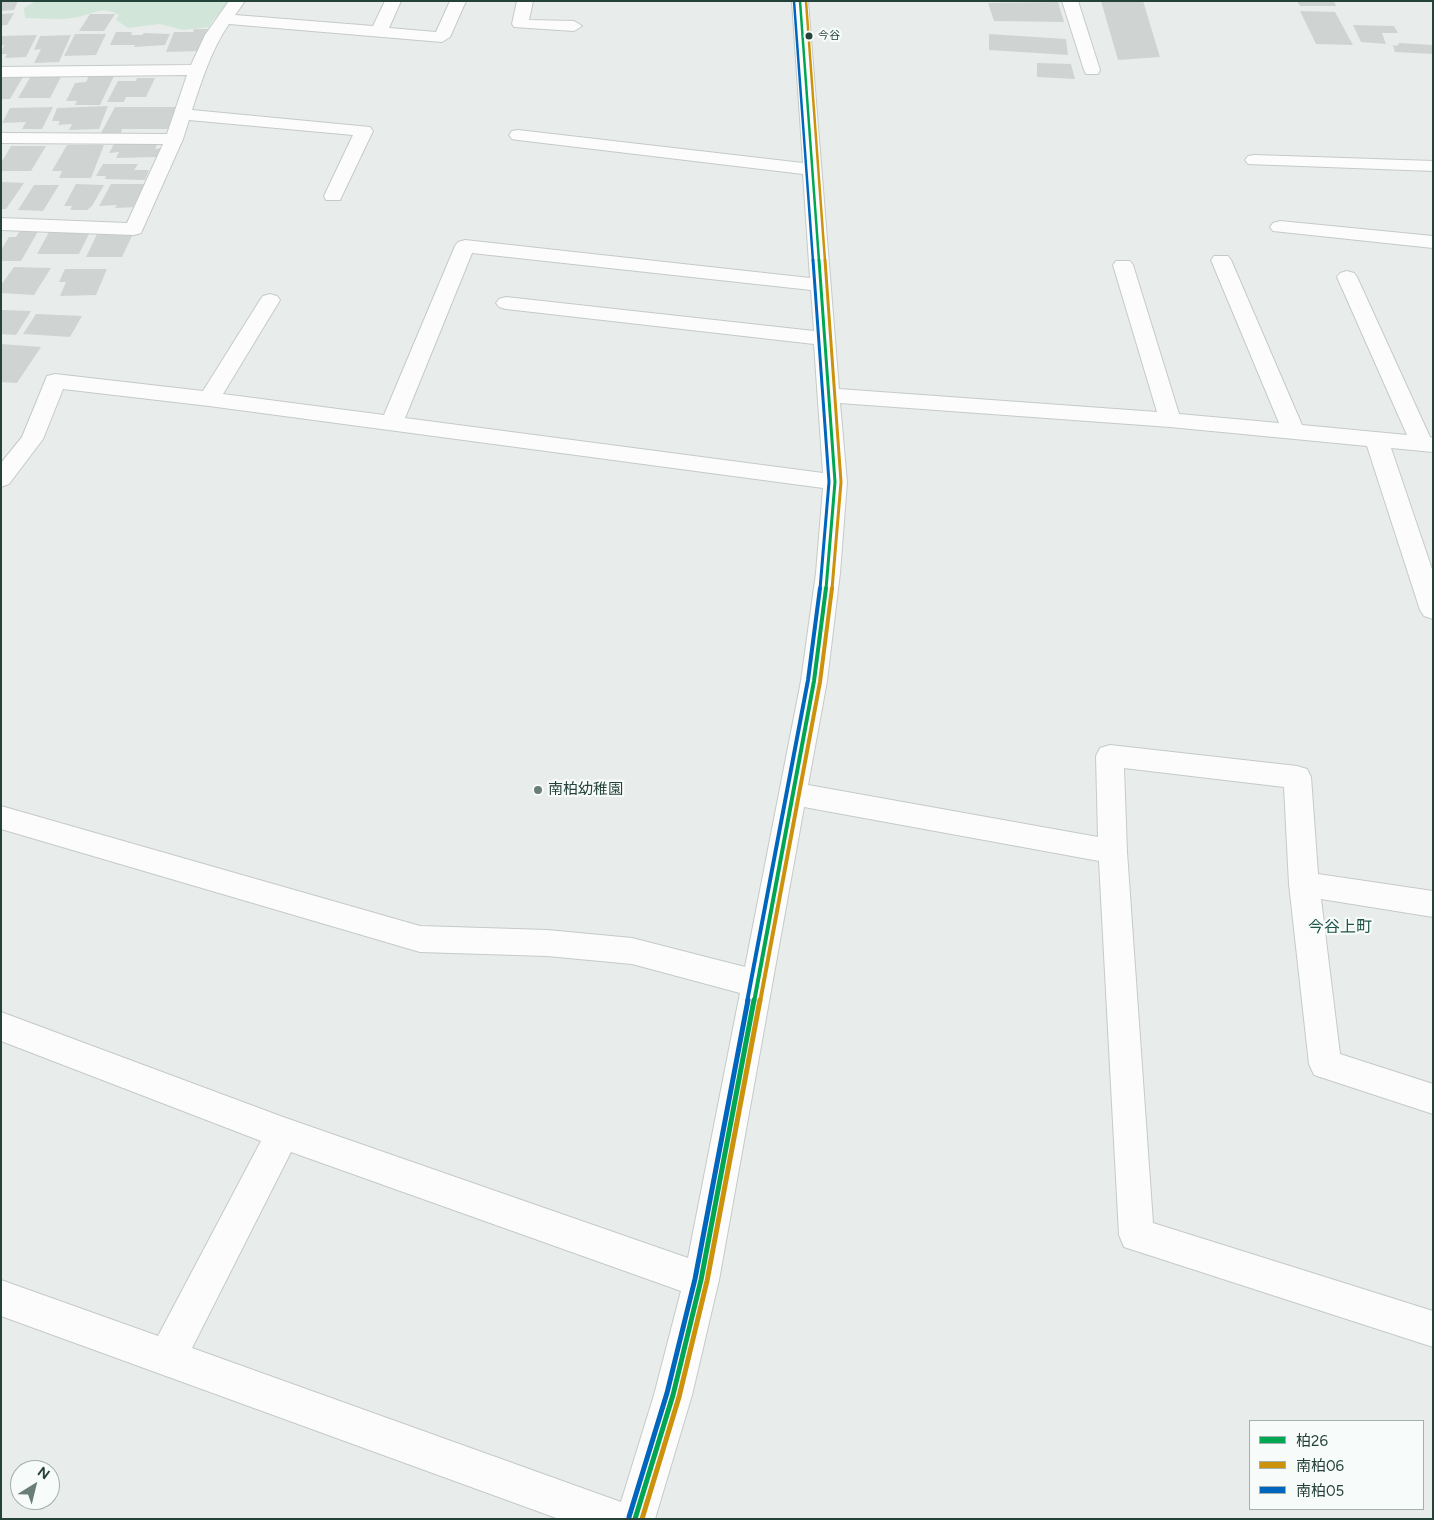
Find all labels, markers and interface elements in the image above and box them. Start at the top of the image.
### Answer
place label: 今谷 [818,29,840,43]
marker: 今谷 [804,31,814,41]
place label: 南柏幼稚園 [548,781,623,799]
marker: 南柏幼稚園 [532,784,544,796]
district label: 今谷上町 [1308,917,1372,937]
legend [1249,1420,1424,1510]
text: 柏26 [1296,1432,1328,1450]
text: 南柏06 [1296,1457,1344,1475]
north arrow [10,1460,60,1510]
text: N [34,1463,53,1483]
text: 南柏05 [1296,1482,1344,1500]

